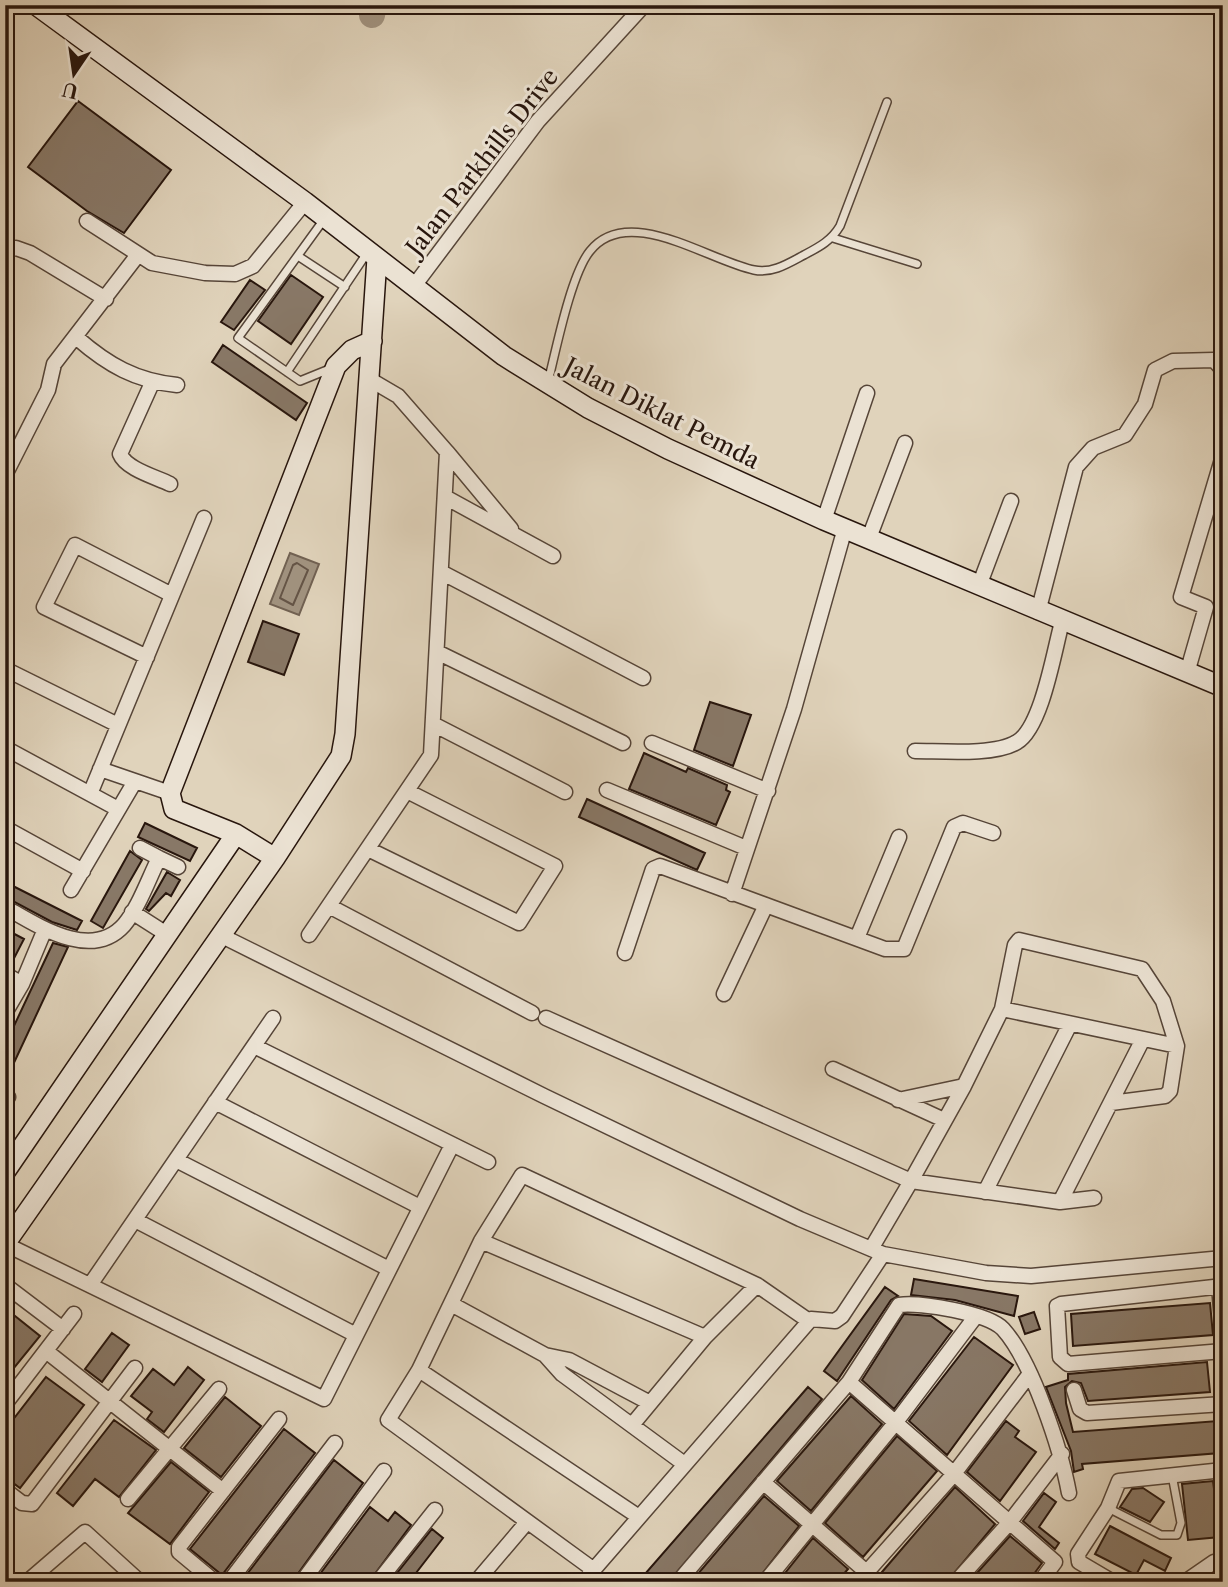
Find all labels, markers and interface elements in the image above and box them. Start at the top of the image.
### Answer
north arrow [38,38,108,108]
street label: Jalan Parkhills Drive [397,62,564,265]
text: U [60,77,80,103]
street label: Jalan Diklat Pemda [556,349,765,475]

